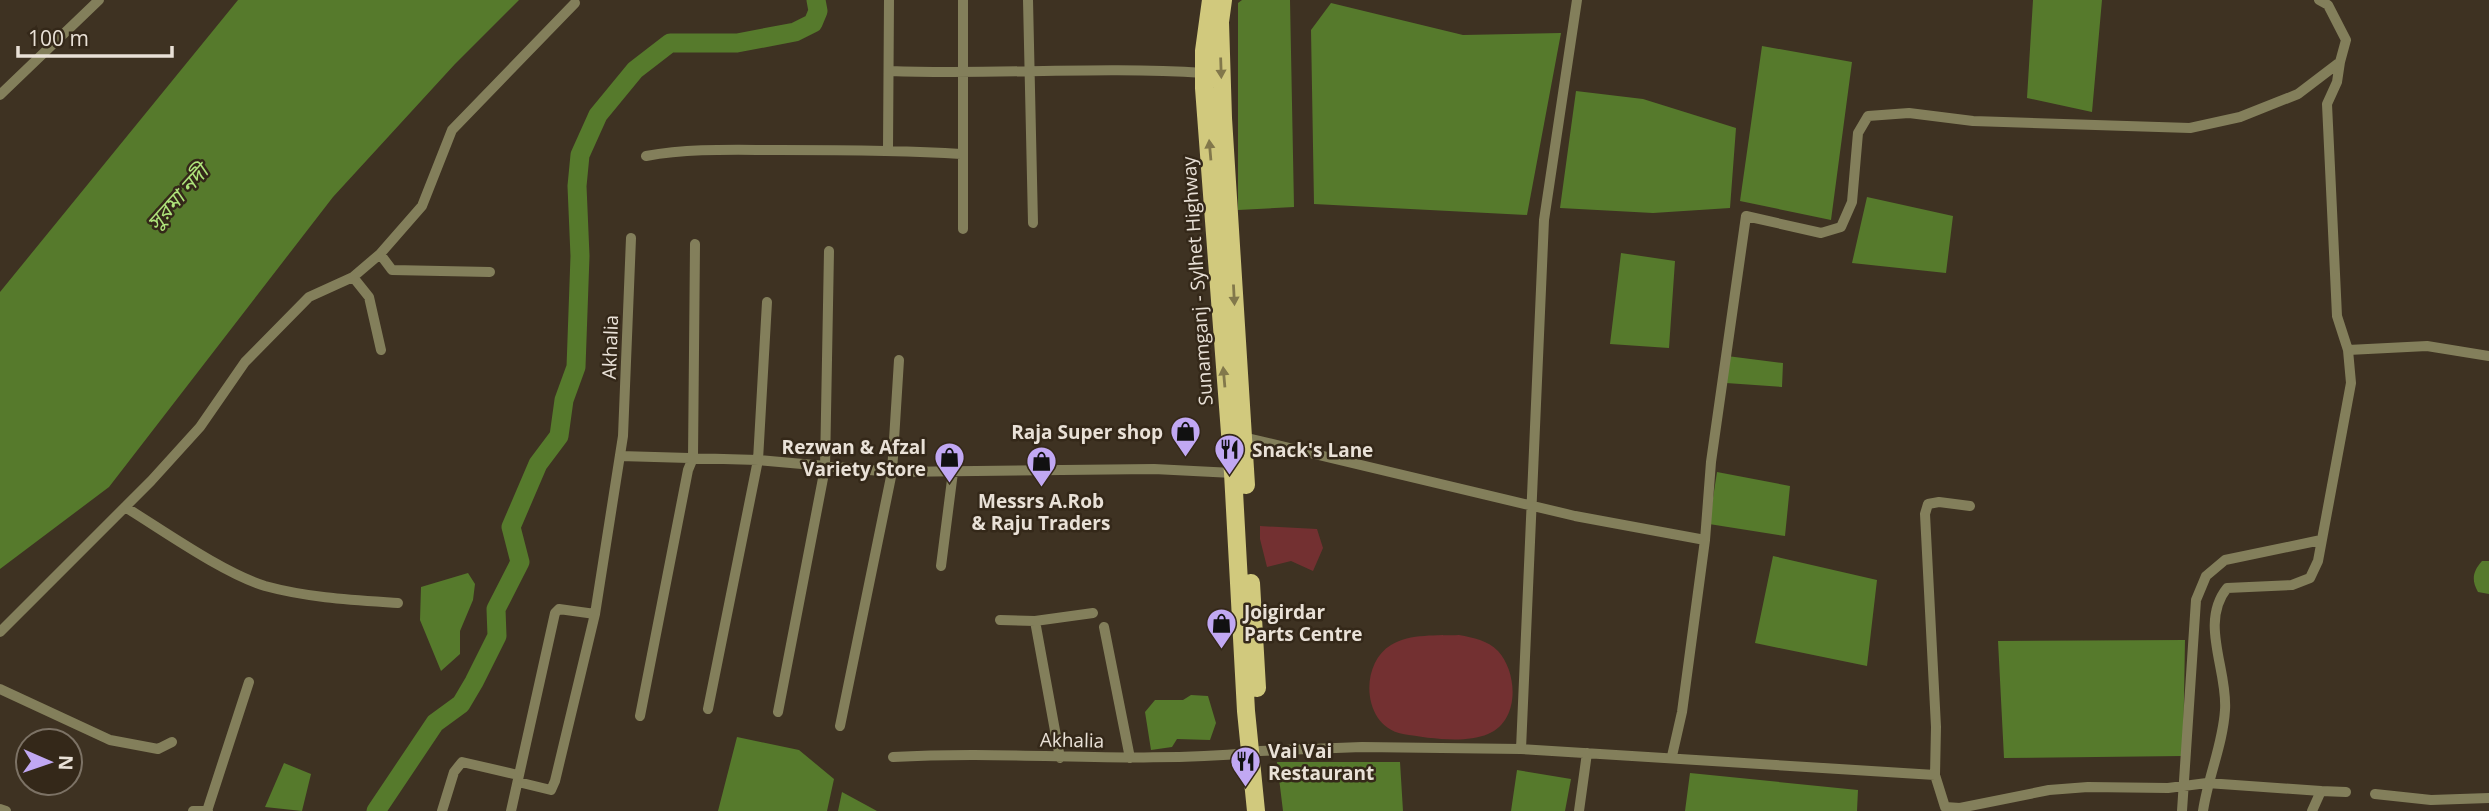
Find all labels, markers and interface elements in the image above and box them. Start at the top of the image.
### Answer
scale bar [18,14,172,58]
text: 100 m [28,24,89,52]
one-way arrow [1216,57,1227,79]
one-way arrow [1204,138,1215,160]
water label: সুরমা নদী [140,155,217,236]
street label: Sunamganj - Sylhet Highway [1175,155,1219,406]
one-way arrow [1228,284,1239,306]
street label: Akhalia [596,314,624,380]
one-way arrow [1218,365,1229,387]
shop icon: Raja Super shop [1169,415,1203,459]
place label: Raja Super shop [1011,419,1163,445]
restaurant icon: Snack's Lane [1212,433,1246,477]
place label: Rezwan & Afzal Variety Store [782,434,926,482]
place label: Snack's Lane [1252,437,1373,463]
shop icon: Rezwan & Afzal Variety Store [932,441,966,485]
shop icon: Messrs A.Rob & Raju Traders [1024,445,1058,489]
place label: Messrs A.Rob & Raju Traders [972,488,1110,536]
place label: Joigirdar Parts Centre [1242,599,1363,647]
shop icon: Joigirdar Parts Centre [1204,606,1238,650]
street label: Akhalia [1040,726,1104,754]
north arrow [14,727,84,797]
place label: Vai Vai Restaurant [1268,738,1374,786]
restaurant icon: Vai Vai Restaurant [1228,745,1262,789]
text: N [53,754,79,771]

